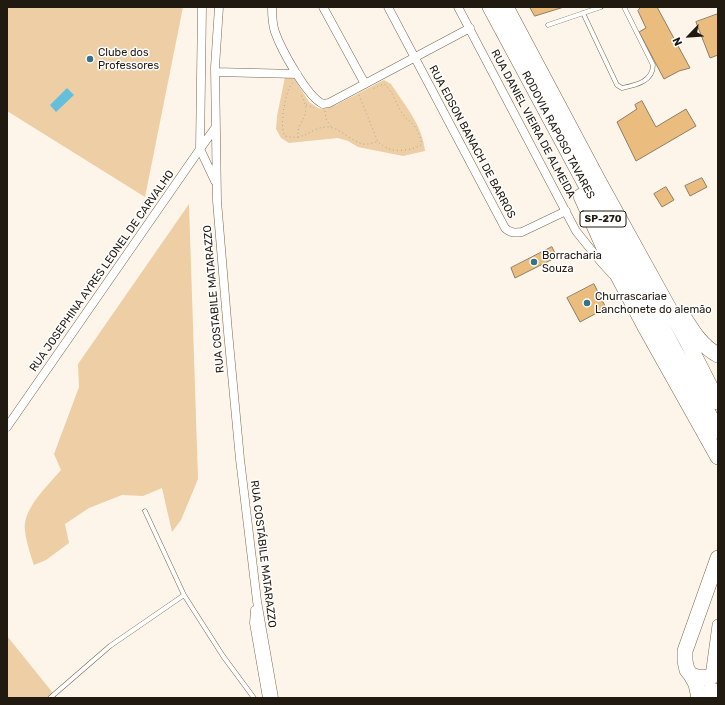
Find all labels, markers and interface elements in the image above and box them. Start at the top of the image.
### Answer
north arrow [669,16,709,56]
text: N [670,35,685,48]
place label: Clube dos Professores [98,46,159,72]
street label: RUA DANIEL VIEIRA DE ALMEIDA [488,47,578,201]
marker: Clube dos Professores [85,54,95,64]
street label: RUA EDSON BANACH DE BARROS [426,63,518,221]
street label: RODOVIA RAPOSO TAVARES [519,69,597,201]
street label: RUA JOSEPHINA AYRES LEONEL DE CARVALHO [27,168,177,374]
road number: SP-270 [580,211,626,227]
street label: RUA COSTABILE MATARAZZO [201,224,227,374]
place label: Borracharia Souza [542,249,602,275]
marker: Borracharia Souza [529,257,539,267]
place label: Churrascariae Lanchonete do alemão [595,290,712,316]
marker: Churrascariae Lanchonete do alemão [582,298,592,308]
street label: RUA COSTÁBILE MATARAZZO [247,479,279,629]

